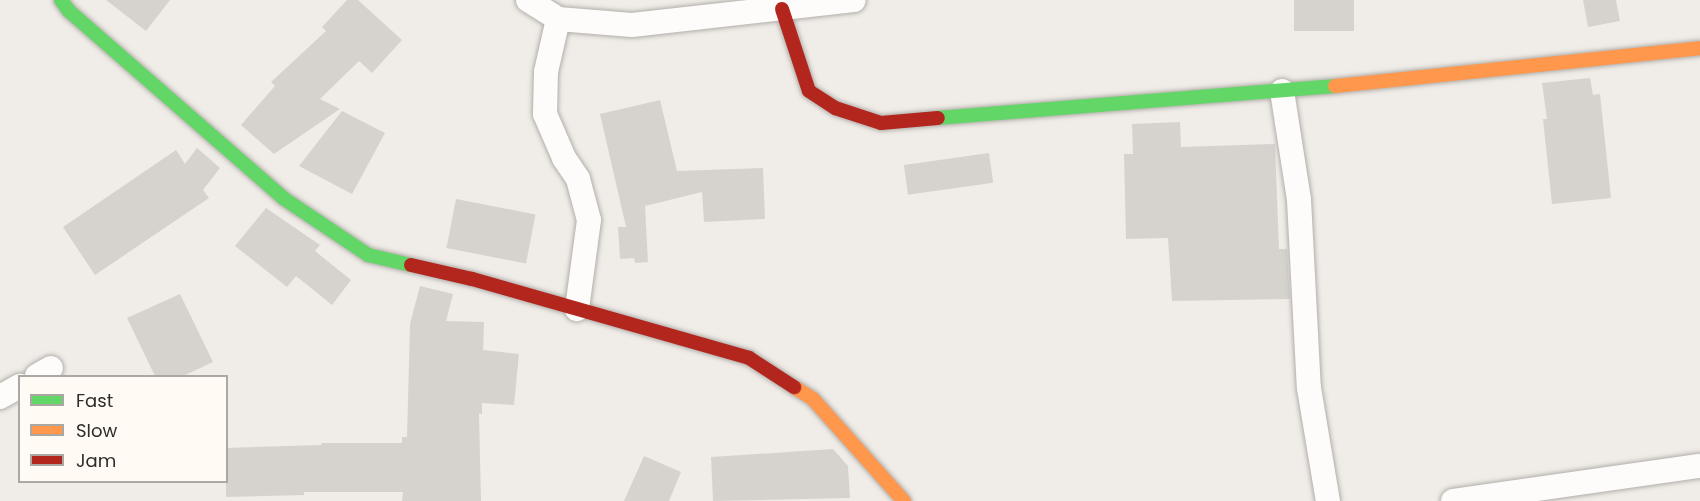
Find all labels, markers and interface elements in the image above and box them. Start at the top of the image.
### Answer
legend [18,375,228,483]
text: Fast [76,388,113,413]
text: Slow [76,418,117,443]
text: Jam [76,448,116,473]

